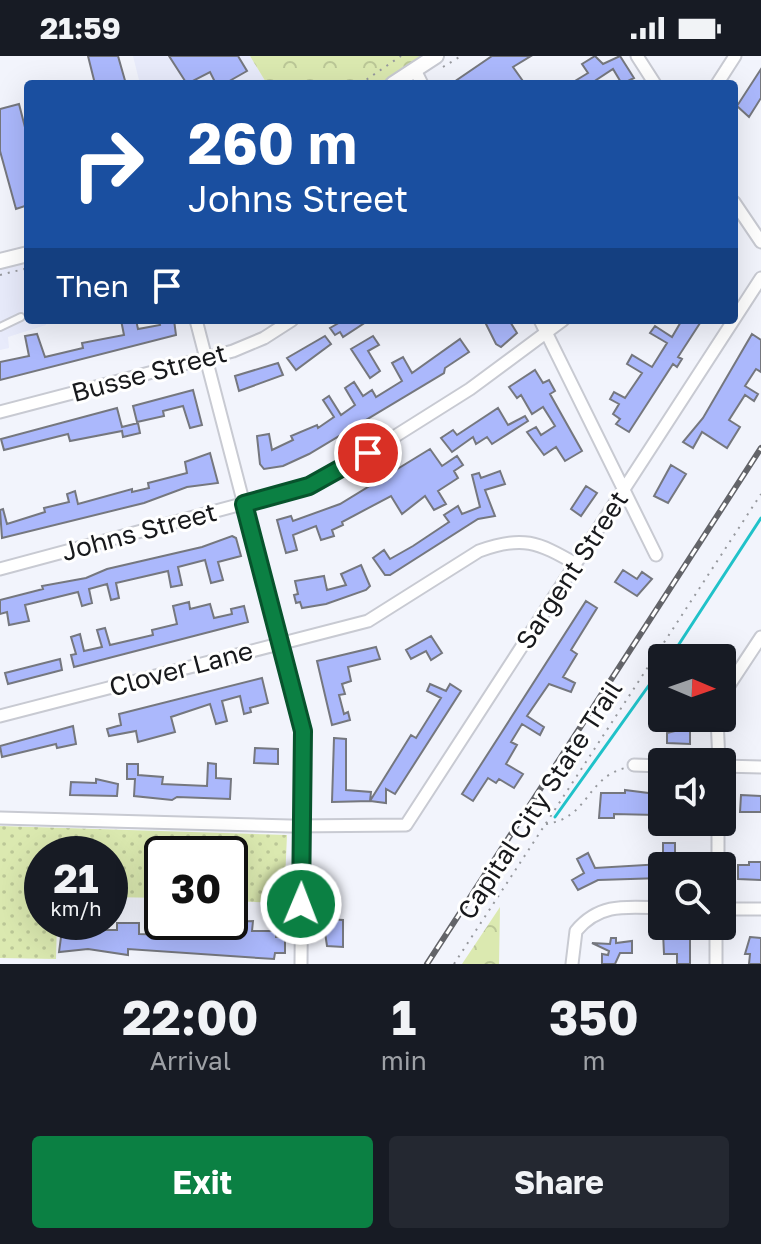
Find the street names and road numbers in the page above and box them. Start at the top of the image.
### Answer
street label: Busse Street [68,337,230,408]
street label: Sargent Street [509,485,634,654]
street label: Johns Street [58,496,220,567]
street label: Clover Lane [106,634,256,703]
street label: Capital City State Trail [451,675,628,925]

